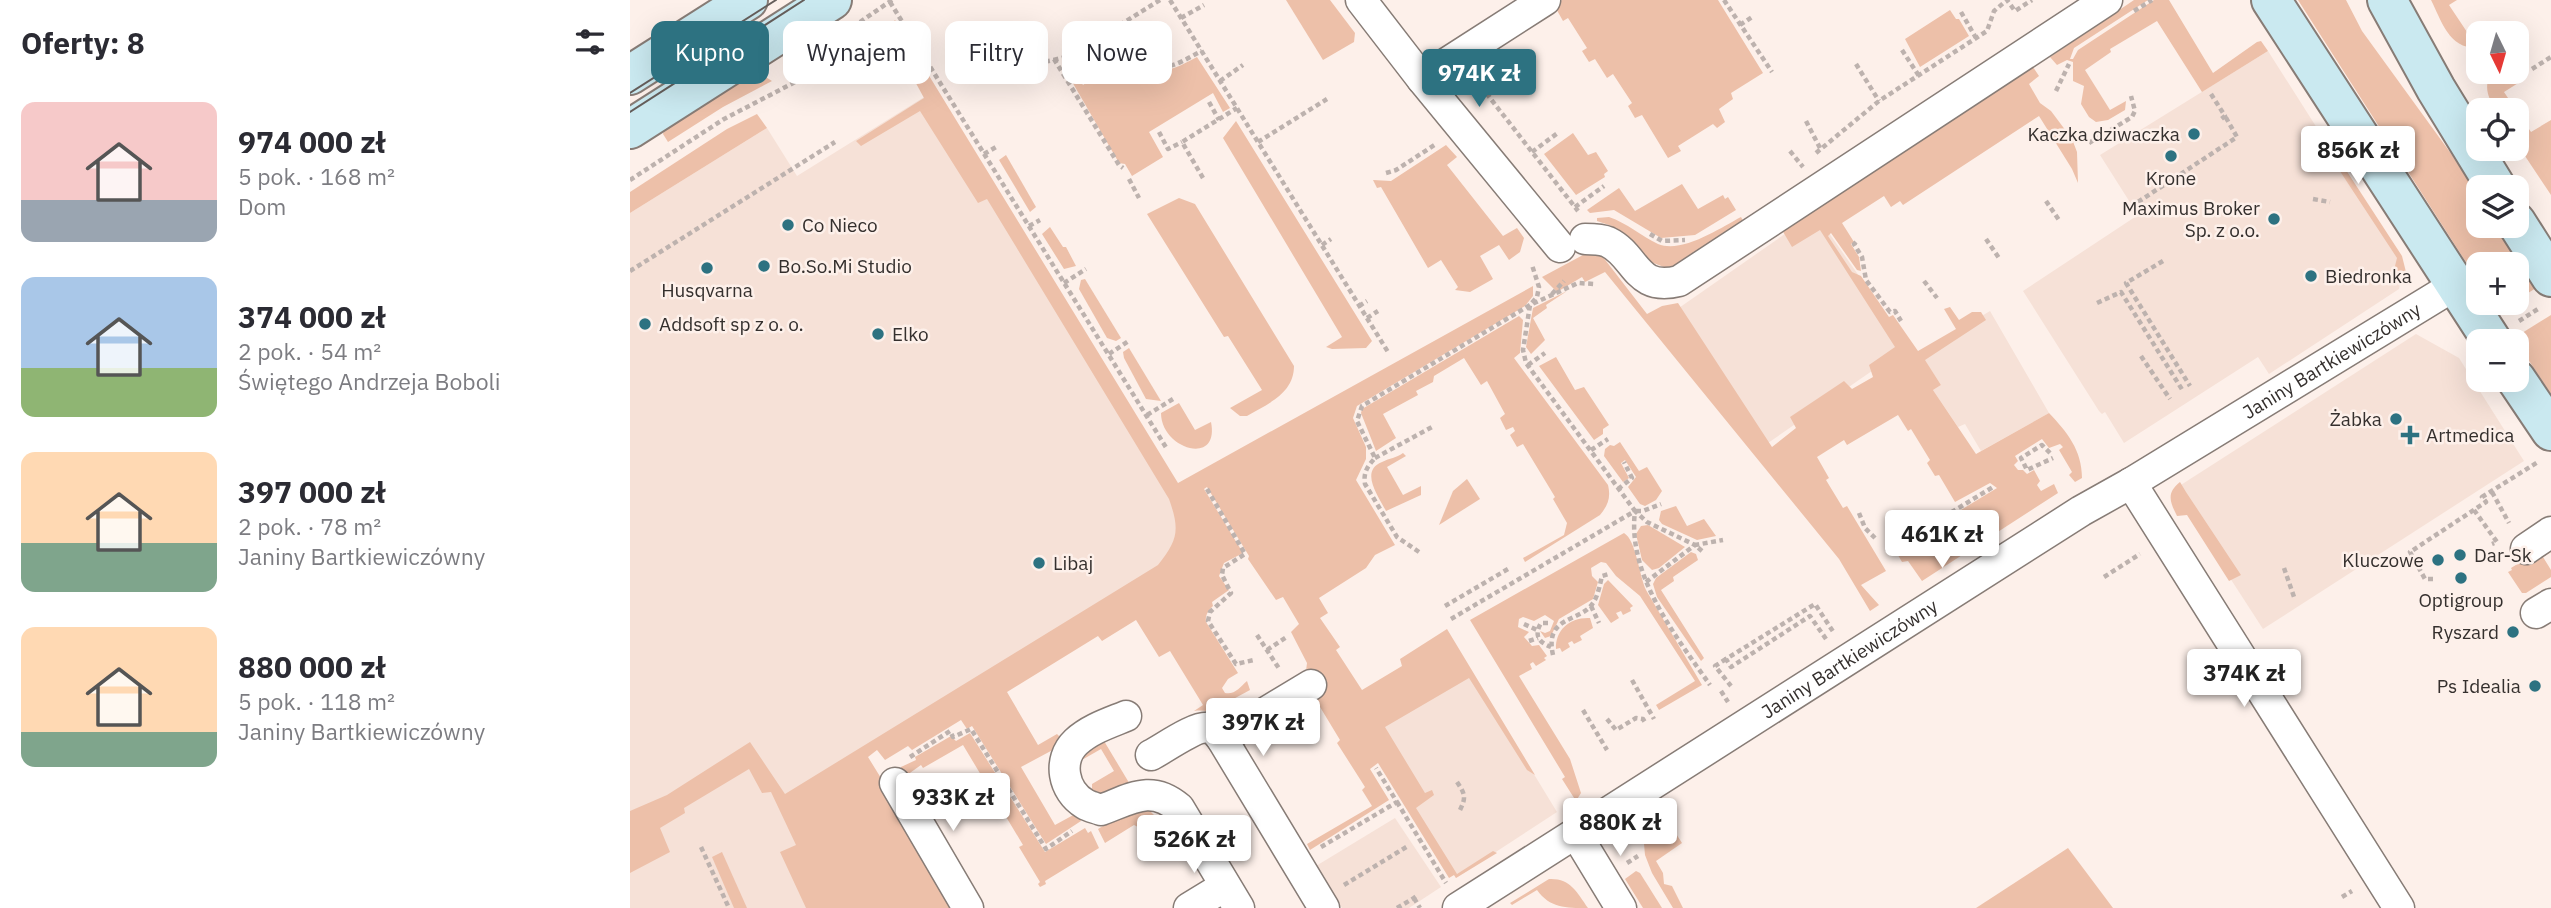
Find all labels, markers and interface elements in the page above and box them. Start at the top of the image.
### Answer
chip: Kupno [651,21,769,84]
chip: Wynajem [783,21,931,84]
chip: Filtry [945,21,1048,84]
chip: Nowe [1062,21,1172,84]
north arrow [2466,21,2529,84]
map controls [2466,21,2529,392]
text: Oferty: 8 [21,23,145,62]
icon: filters [571,23,609,61]
pin: 974K zł [1414,50,1544,109]
text: 974K zł [1438,57,1520,87]
button: locate [2466,98,2529,161]
text: 974 000 zł [238,122,385,161]
place label: Kaczka dziwaczka [2028,122,2180,146]
marker: Kaczka dziwaczka [2186,126,2202,142]
pin: 856K zł [2293,127,2423,186]
icon: home [77,130,161,214]
text: 856K zł [2317,134,2399,164]
marker: Krone [2163,148,2179,164]
text: 5 pok. · 168 m² [238,161,395,191]
place label: Krone [2146,166,2196,190]
button: layers [2466,175,2529,238]
text: Dom [238,191,286,221]
place label: Maximus Broker Sp. z o.o. [2122,196,2260,242]
marker: Maximus Broker Sp. z o.o. [2266,211,2282,227]
place label: Co Nieco [802,213,878,237]
marker: Co Nieco [780,217,796,233]
button: + [2466,252,2529,315]
place label: Bo.So.Mi Studio [778,254,912,278]
marker: Bo.So.Mi Studio [756,258,772,274]
marker: Husqvarna [699,260,715,276]
place label: Biedronka [2325,264,2412,288]
marker: Biedronka [2303,268,2319,284]
place label: Husqvarna [661,278,753,302]
text: 374 000 zł [238,297,385,336]
street label: Janiny Bartkiewiczówny [2238,297,2425,424]
icon: home [77,305,161,389]
place label: Addsoft sp z o. o. [659,312,804,336]
marker: Addsoft sp z o. o. [637,316,653,332]
place label: Elko [892,322,929,346]
marker: Elko [870,326,886,342]
button: − [2466,329,2529,392]
text: 2 pok. · 54 m² [238,336,381,366]
text: Świętego Andrzeja Boboli [238,366,501,396]
place label: Żabka [2330,407,2382,431]
marker: Żabka [2388,411,2404,427]
place label: Artmedica [2426,423,2514,447]
marker: Artmedica [2400,425,2420,445]
text: 397 000 zł [238,472,385,511]
icon: home [77,480,161,564]
pin: 461K zł [1877,510,2007,570]
text: 2 pok. · 78 m² [238,511,381,541]
text: 461K zł [1901,518,1983,548]
text: Janiny Bartkiewiczówny [238,541,485,571]
place label: Dar-Sk [2474,543,2532,567]
marker: Dar-Sk [2452,547,2468,563]
place label: Kluczowe [2342,548,2424,572]
place label: Libaj [1053,551,1093,575]
marker: Kluczowe [2430,552,2446,568]
marker: Libaj [1031,555,1047,571]
marker: Optigroup [2453,570,2469,586]
place label: Optigroup [2418,588,2504,612]
street label: Janiny Bartkiewiczówny [1757,593,1942,724]
place label: Ryszard [2432,620,2499,644]
marker: Ryszard [2505,624,2521,640]
text: 880 000 zł [238,647,385,686]
pin: 374K zł [2179,650,2309,709]
icon: home [77,655,161,739]
text: 374K zł [2203,657,2285,687]
place label: Ps Idealia [2437,674,2521,698]
marker: Ps Idealia [2527,678,2543,694]
text: 5 pok. · 118 m² [238,686,395,716]
pin: 397K zł [1198,698,1328,758]
text: 397K zł [1222,706,1304,736]
text: Janiny Bartkiewiczówny [238,716,485,746]
pin: 933K zł [888,774,1018,833]
text: 933K zł [912,781,994,811]
pin: 880K zł [1555,798,1685,858]
text: 880K zł [1579,806,1661,836]
pin: 526K zł [1129,816,1259,875]
text: 526K zł [1153,823,1235,853]

